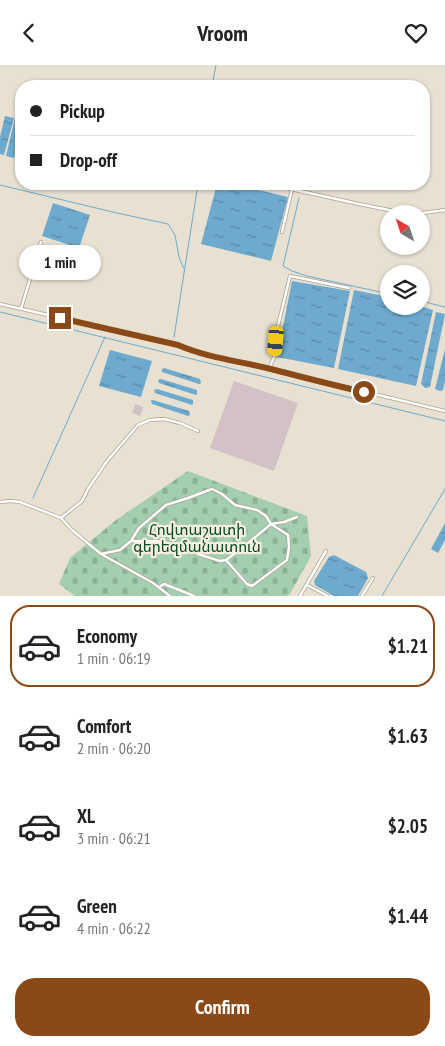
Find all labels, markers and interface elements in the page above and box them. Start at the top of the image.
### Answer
icon: back [15,19,43,47]
text: Vroom [197,19,248,47]
icon: heart [402,19,430,47]
text: Pickup [60,99,105,123]
text: Drop-off [60,148,117,172]
north arrow [380,205,430,255]
map controls [380,205,430,315]
callout: 1 min [19,245,101,281]
text: 1 min [44,252,76,272]
button: layers [380,265,430,315]
route end [49,307,71,329]
car [267,325,284,357]
route start [353,381,375,403]
park label: Հովտաշատի գերեզմանատուն [133,520,261,556]
icon: car [17,624,62,669]
text: Economy [77,624,137,648]
text: $1.21 [388,634,428,658]
text: 1 min · 06:19 [77,648,151,668]
icon: car [17,714,62,759]
text: Comfort [77,714,131,738]
text: $1.63 [388,724,428,748]
text: 2 min · 06:20 [77,738,151,758]
icon: car [17,804,62,849]
text: XL [77,804,95,828]
text: $2.05 [388,814,428,838]
text: 3 min · 06:21 [77,828,151,848]
icon: car [17,894,62,939]
text: Green [77,894,117,918]
text: $1.44 [388,904,428,928]
text: 4 min · 06:22 [77,918,151,938]
button: Confirm [15,978,430,1036]

